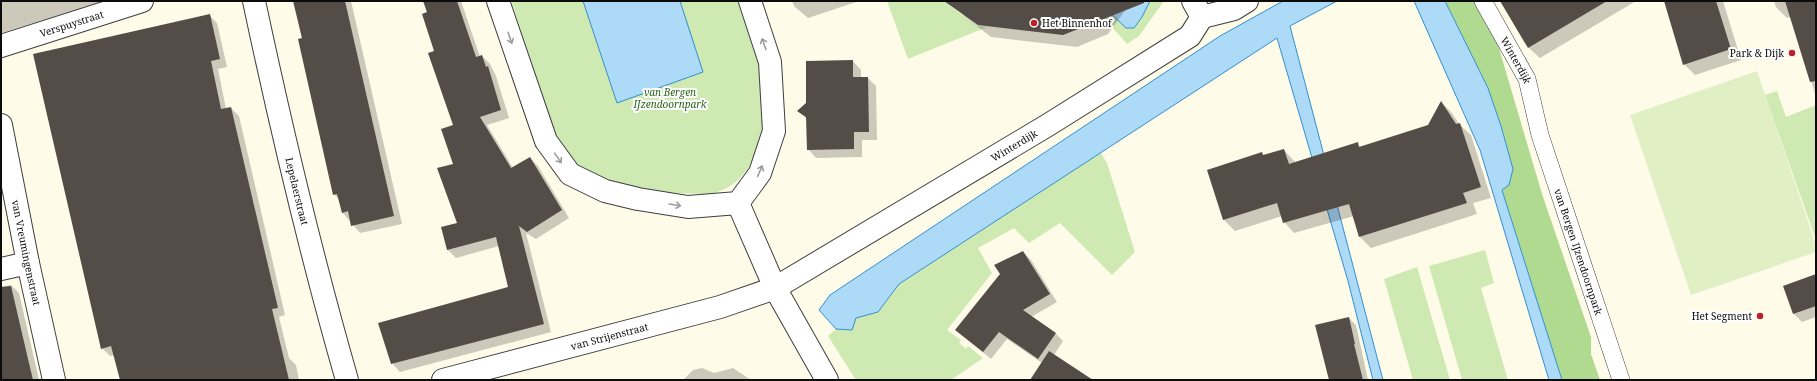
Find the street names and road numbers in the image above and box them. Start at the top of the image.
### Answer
street label: Verspuystraat [38,7,106,40]
street label: Winterdijk [1498,34,1535,85]
street label: Winterdijk [988,126,1040,165]
street label: Lepelaerstraat [282,156,312,227]
street label: van Bergen IJzendoornpark [1551,187,1606,317]
street label: van Vreumingenstraat [9,199,44,307]
street label: van Strijenstraat [569,319,650,353]

